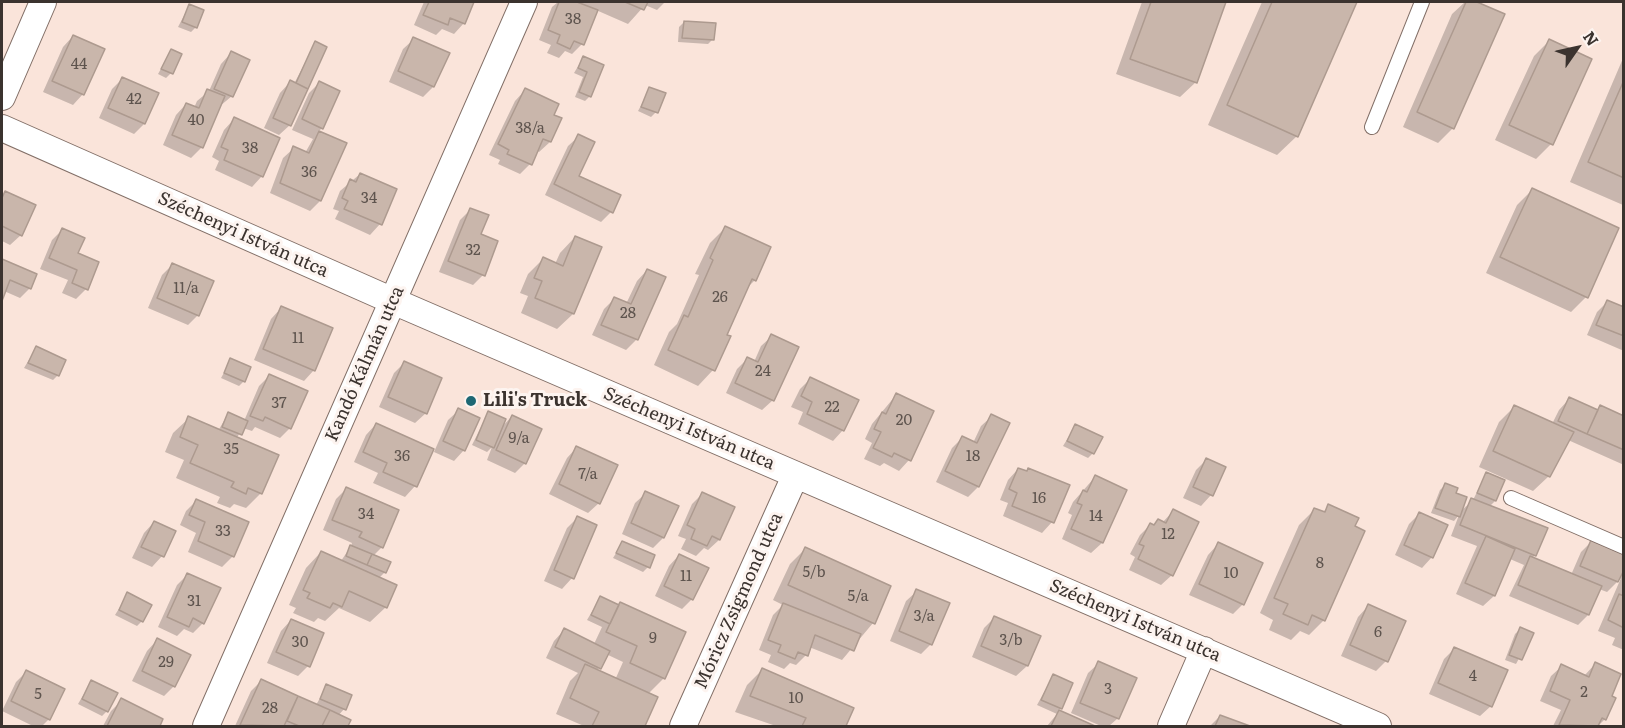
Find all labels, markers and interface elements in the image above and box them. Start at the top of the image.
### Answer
house number: 38 [565,11,581,29]
north arrow [1547,18,1607,78]
text: N [1578,26,1606,50]
house number: 44 [71,56,87,74]
house number: 42 [126,91,142,109]
house number: 40 [188,112,204,130]
house number: 38/a [515,120,545,138]
house number: 38 [242,140,258,158]
house number: 36 [301,164,317,182]
street label: Széchenyi István utca [154,188,332,282]
house number: 34 [361,190,377,208]
house number: 32 [465,242,481,260]
house number: 11/a [173,280,199,298]
street label: Kandó Kálmán utca [321,283,409,445]
house number: 26 [712,289,728,307]
house number: 28 [620,305,636,323]
house number: 11 [292,330,304,348]
house number: 24 [755,363,771,381]
street label: Széchenyi István utca [600,383,778,475]
place label: Lili's Truck [483,390,587,412]
marker: Lili's Truck [464,394,478,408]
house number: 37 [271,395,287,413]
house number: 22 [824,399,840,417]
house number: 20 [896,412,912,430]
house number: 9/a [508,430,530,448]
house number: 35 [223,441,239,459]
house number: 36 [394,448,410,466]
house number: 18 [966,448,980,466]
house number: 7/a [578,466,598,484]
house number: 16 [1032,490,1046,508]
house number: 34 [358,506,374,524]
house number: 14 [1089,508,1103,526]
street label: Móricz Zsigmond utca [690,509,788,693]
house number: 33 [215,523,231,541]
house number: 12 [1161,526,1175,544]
house number: 8 [1316,555,1324,573]
house number: 5/b [802,564,826,582]
house number: 10 [1224,565,1238,583]
house number: 11 [680,568,692,586]
street label: Széchenyi István utca [1046,575,1224,667]
house number: 5/a [848,588,868,606]
house number: 31 [187,593,201,611]
house number: 3/a [913,608,935,626]
house number: 6 [1374,624,1382,642]
house number: 9 [649,630,657,648]
house number: 3/b [999,632,1023,650]
house number: 30 [292,634,308,652]
house number: 29 [158,654,174,672]
house number: 4 [1469,668,1477,686]
house number: 3 [1104,681,1112,699]
house number: 2 [1580,684,1588,702]
house number: 5 [34,686,42,704]
house number: 10 [789,690,803,708]
house number: 28 [262,700,278,718]

